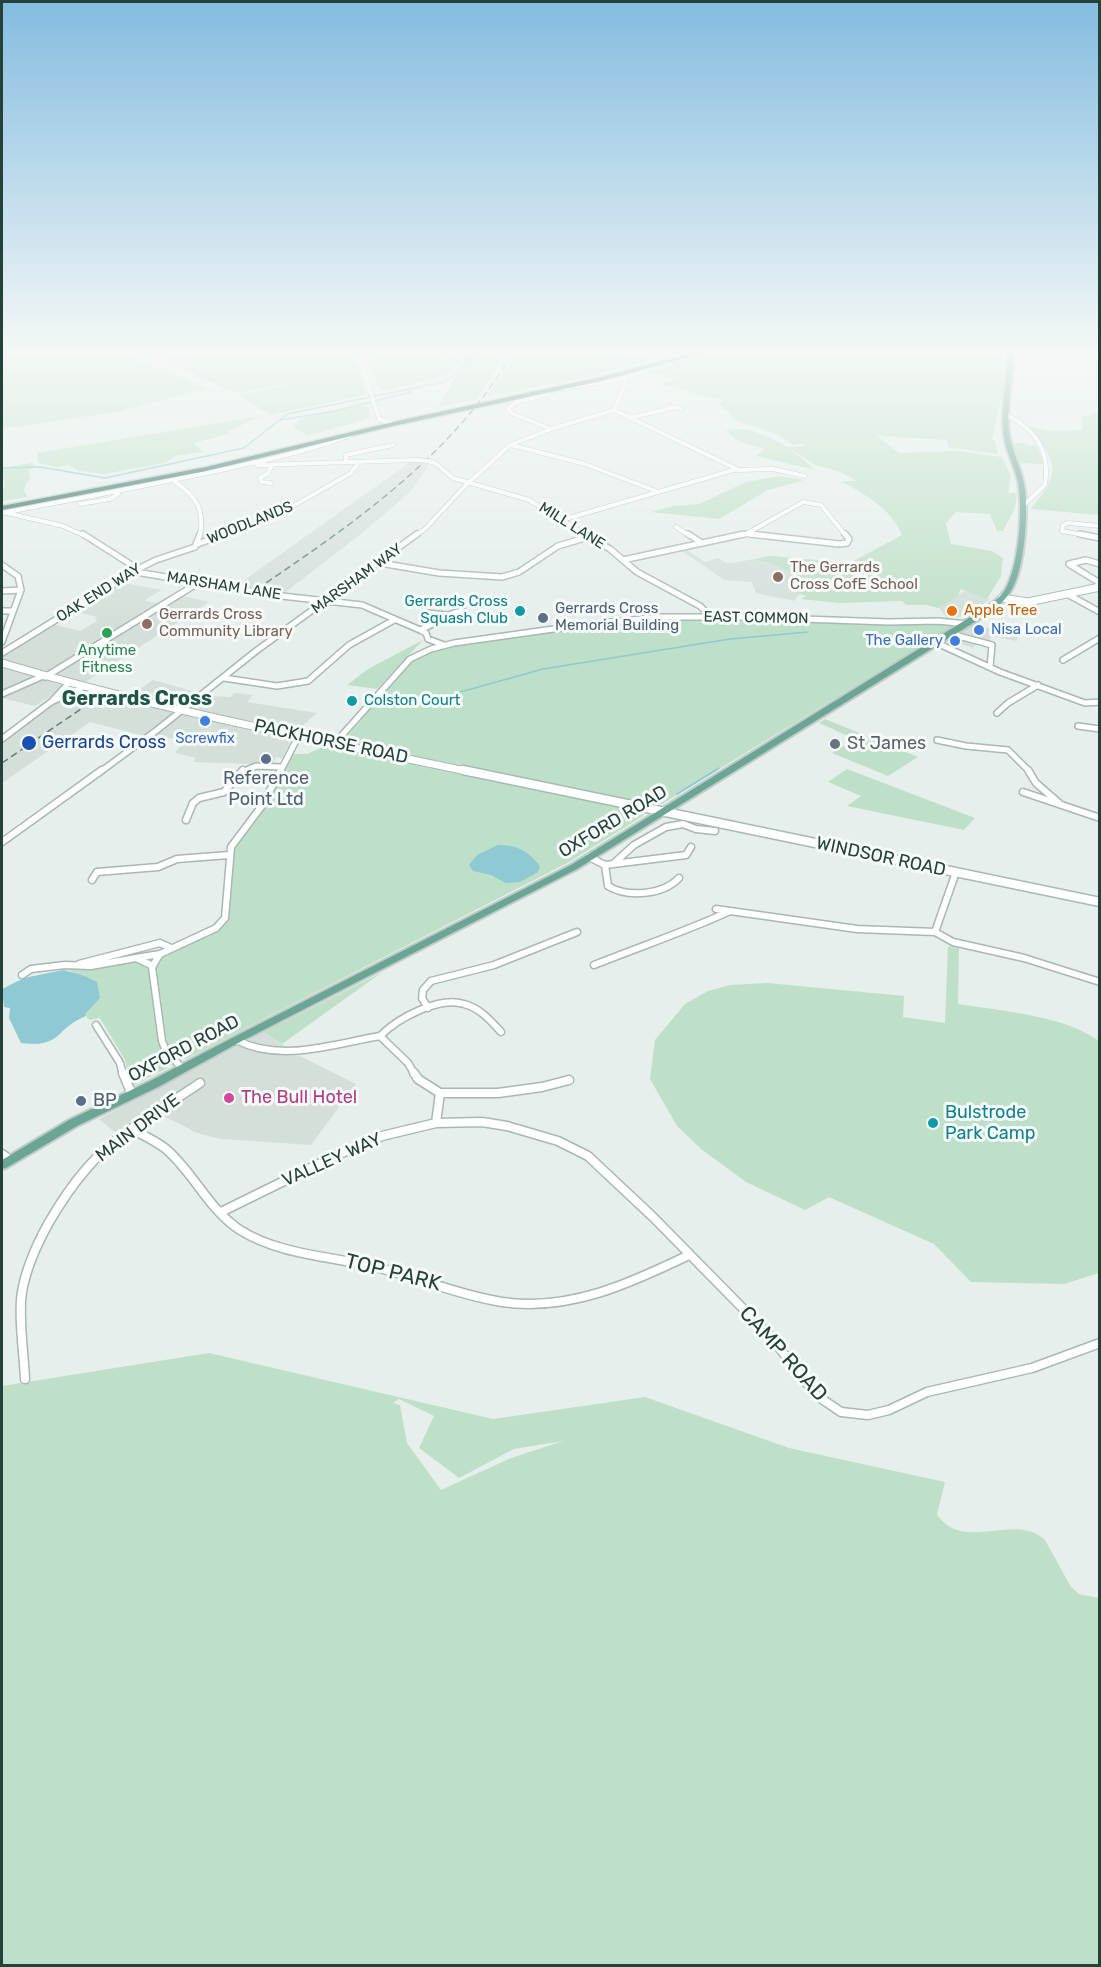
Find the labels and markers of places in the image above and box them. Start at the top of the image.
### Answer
place label: The Gerrards Cross CofE School [790,559,918,594]
marker: The Gerrards Cross CofE School [771,570,785,584]
place label: Gerrards Cross Squash Club [405,593,508,628]
place label: Gerrards Cross Memorial Building [555,600,679,635]
place label: Apple Tree [964,602,1037,620]
marker: Gerrards Cross Squash Club [513,604,527,618]
marker: Apple Tree [945,604,959,618]
place label: Gerrards Cross Community Library [159,606,293,641]
marker: Gerrards Cross Memorial Building [536,611,550,625]
marker: Gerrards Cross Community Library [140,617,154,631]
place label: Nisa Local [991,621,1062,639]
marker: Nisa Local [972,623,986,637]
marker: Anytime Fitness [100,626,114,640]
place label: The Gallery [865,632,943,650]
marker: The Gallery [948,634,962,648]
place label: Anytime Fitness [78,642,136,677]
place label: Colston Court [364,692,460,710]
marker: Colston Court [345,694,359,708]
marker: Screwfix [198,714,212,728]
place label: Screwfix [175,730,235,748]
place label: Gerrards Cross [42,732,166,754]
place label: St James [847,733,926,755]
marker: Gerrards Cross [20,734,38,752]
marker: St James [828,737,842,751]
marker: Reference Point Ltd [259,752,273,766]
place label: Reference Point Ltd [223,768,309,810]
place label: The Bull Hotel [241,1087,357,1109]
place label: BP [93,1090,117,1112]
marker: The Bull Hotel [222,1091,236,1105]
marker: BP [74,1094,88,1108]
place label: Bulstrode Park Camp [945,1102,1036,1144]
marker: Bulstrode Park Camp [926,1116,940,1130]

